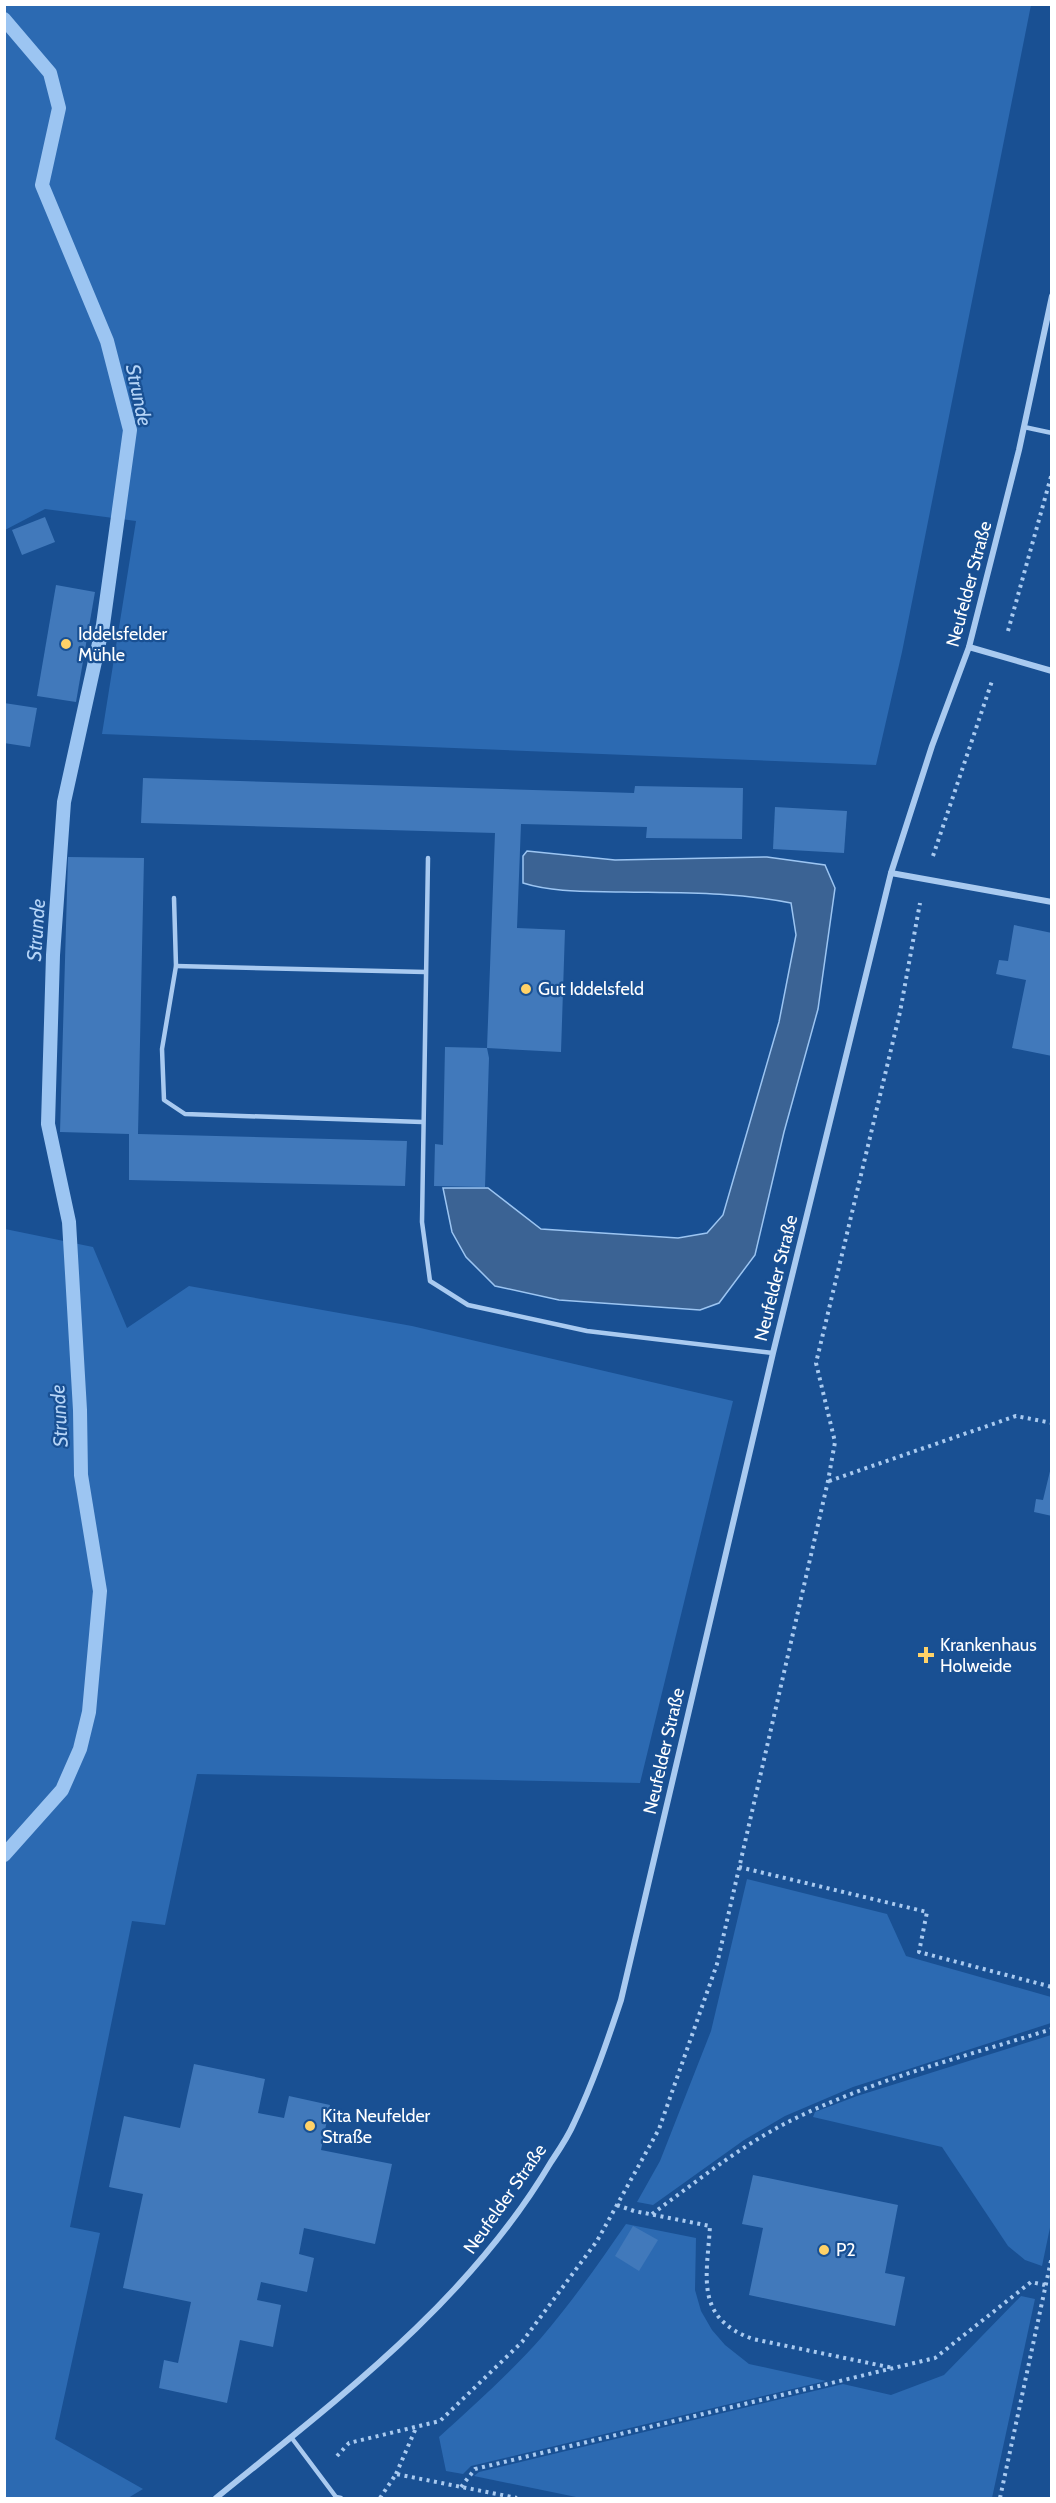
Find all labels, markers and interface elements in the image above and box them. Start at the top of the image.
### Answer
water label: Strunde [121,362,157,428]
street label: Neufelder Straße [942,519,996,649]
place label: Iddelsfelder Mühle [78,623,168,666]
marker: Iddelsfelder Mühle [59,637,73,651]
water label: Strunde [22,898,50,962]
place label: Gut Iddelsfeld [538,978,644,1000]
marker: Gut Iddelsfeld [519,982,533,996]
street label: Neufelder Straße [750,1213,802,1343]
water label: Strunde [45,1384,73,1448]
place label: Krankenhaus Holweide [940,1634,1037,1677]
marker: Krankenhaus Holweide [917,1646,935,1664]
street label: Neufelder Straße [639,1686,689,1816]
place label: Kita Neufelder Straße [322,2105,431,2148]
marker: Kita Neufelder Straße [303,2119,317,2133]
street label: Neufelder Straße [459,2140,551,2258]
place label: P2 [836,2239,856,2261]
marker: P2 [817,2243,831,2257]

